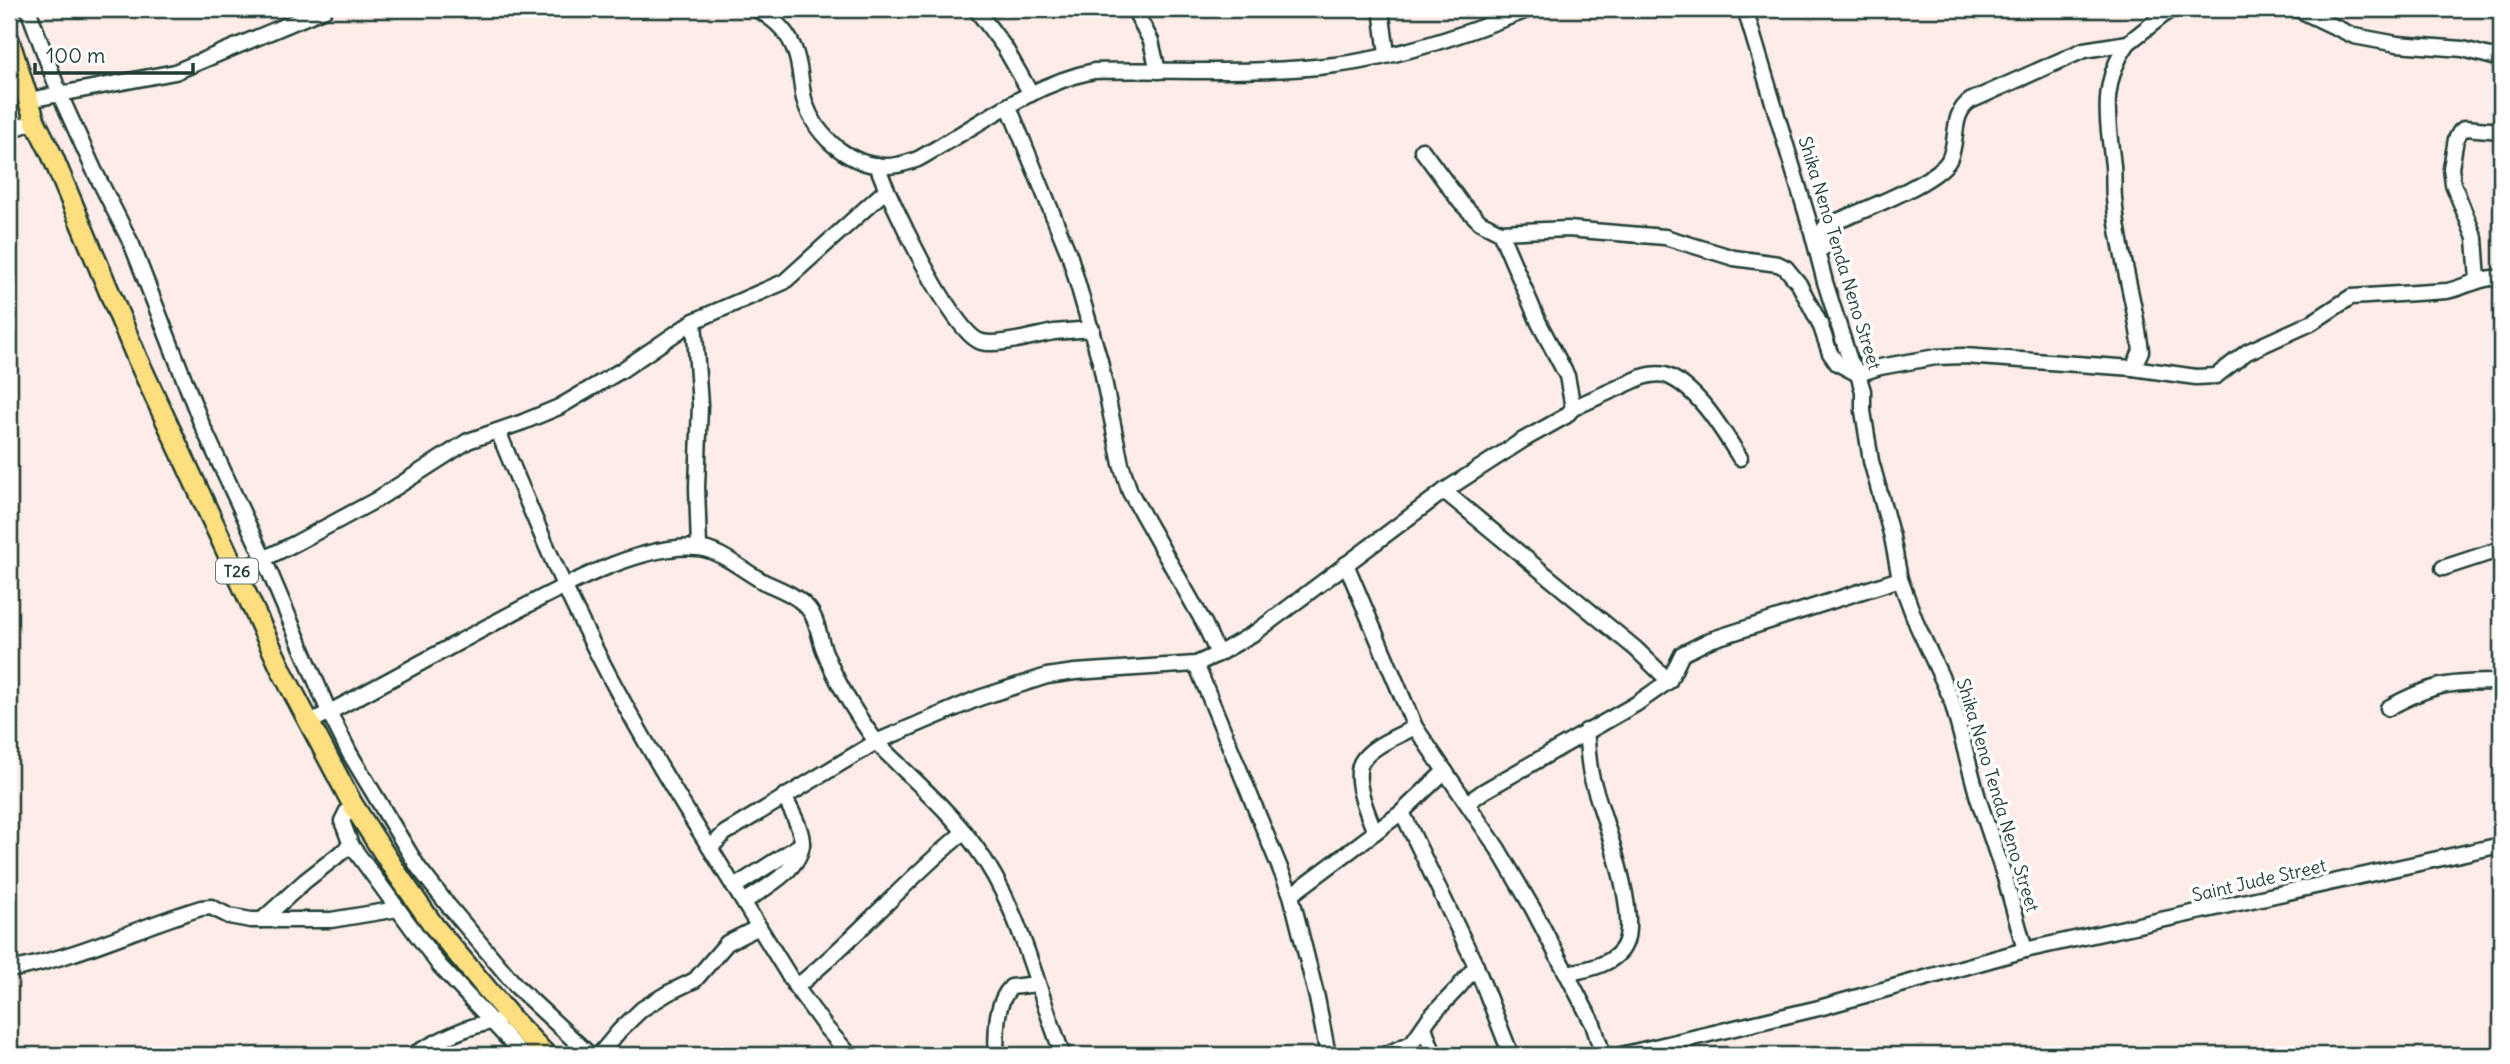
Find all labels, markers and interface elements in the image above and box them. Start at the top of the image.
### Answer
scale bar [35,32,192,76]
text: 100 m [46,42,105,69]
street label: Shika Neno Tenda Neno Street [1793,133,1887,373]
road number: T26 [216,558,258,584]
street label: Shika Neno Tenda Neno Street [1951,675,2045,915]
street label: Saint Jude Street [2190,853,2328,907]

